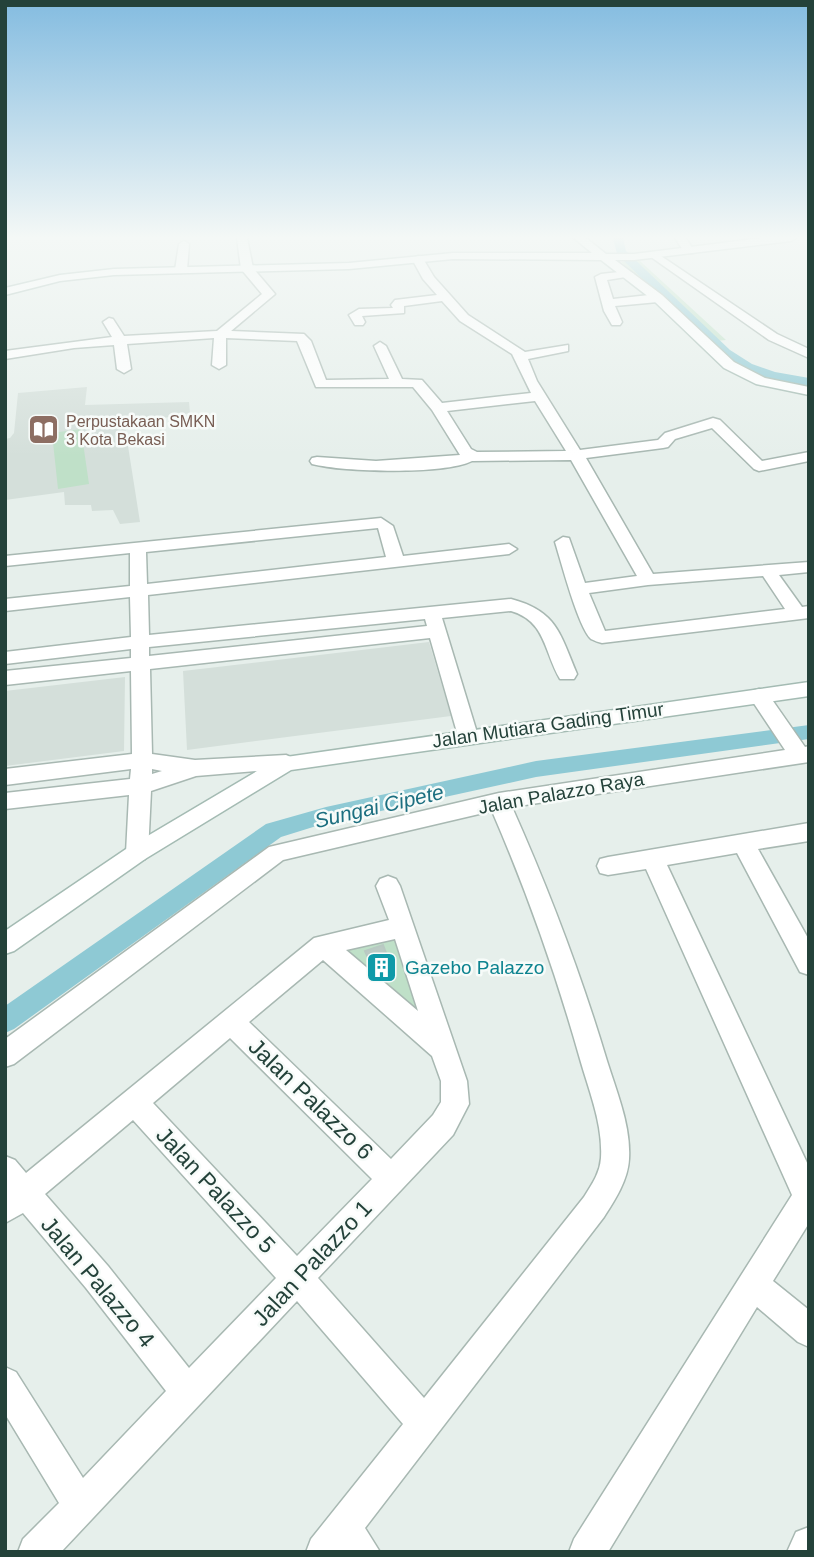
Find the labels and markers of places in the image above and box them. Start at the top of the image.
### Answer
library icon: Perpustakaan SMKN 3 Kota Bekasi [26,413,60,447]
place label: Perpustakaan SMKN 3 Kota Bekasi [66,413,215,448]
building icon: Gazebo Palazzo [365,950,399,984]
place label: Gazebo Palazzo [405,957,544,978]

